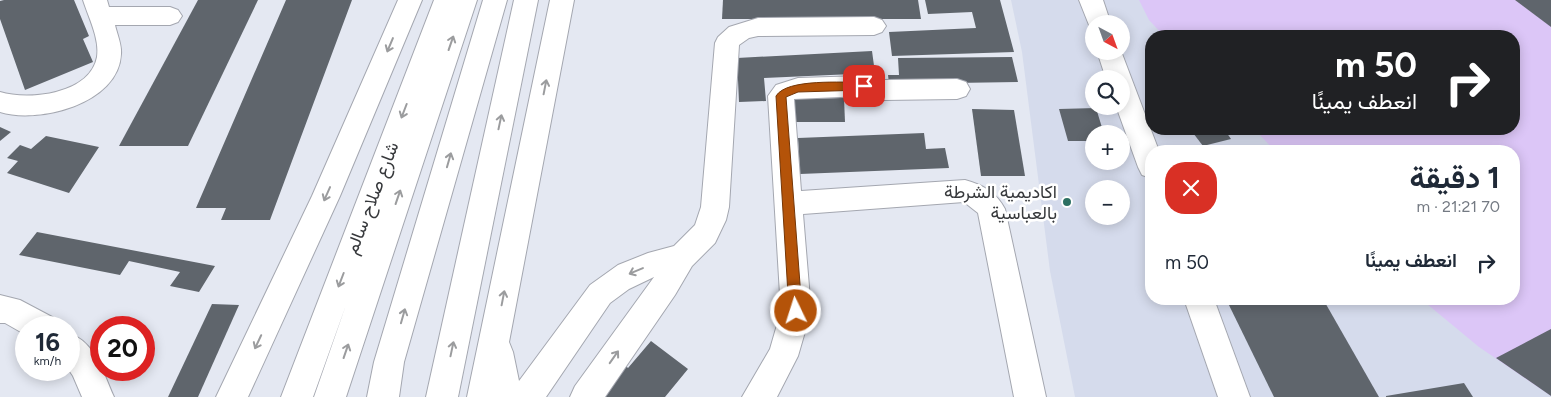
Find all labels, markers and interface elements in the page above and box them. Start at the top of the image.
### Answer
north arrow [1085,15,1130,60]
map controls [1085,15,1130,225]
one-way arrow [447,36,456,51]
one-way arrow [385,37,395,52]
text: 50 m [1335,44,1417,86]
icon: right [1435,50,1500,115]
pin [843,65,885,107]
button: search [1085,70,1130,115]
icon: arrive [850,72,878,100]
one-way arrow [540,79,550,95]
text: انعطف يمينًا [1312,88,1417,115]
one-way arrow [399,103,408,118]
one-way arrow [496,114,505,130]
button: + [1085,125,1130,170]
street label: شارع صلاح سالم [340,139,404,258]
one-way arrow [444,152,454,168]
text: 1 دقيقة [1409,159,1500,196]
button: close [1165,162,1217,214]
button: − [1085,180,1130,225]
place label: اكاديمية الشرطة بالعباسية [944,181,1057,224]
one-way arrow [321,186,331,201]
one-way arrow [394,189,404,205]
marker: اكاديمية الشرطة بالعباسية [1061,196,1073,208]
text: 70 m · 21:21 [1416,197,1500,216]
text: انعطف يمينًا [1365,249,1457,272]
icon: right [1472,249,1500,277]
text: 50 m [1165,251,1209,274]
one-way arrow [628,267,643,276]
one-way arrow [336,272,345,287]
position arrow [769,284,821,336]
one-way arrow [499,290,508,306]
one-way arrow [398,308,408,324]
speed limit sign: 20 [90,316,155,381]
text: 16 [35,327,60,357]
one-way arrow [253,334,262,349]
one-way arrow [448,342,457,358]
one-way arrow [342,344,351,359]
one-way arrow [609,350,619,364]
text: km/h [34,354,61,368]

